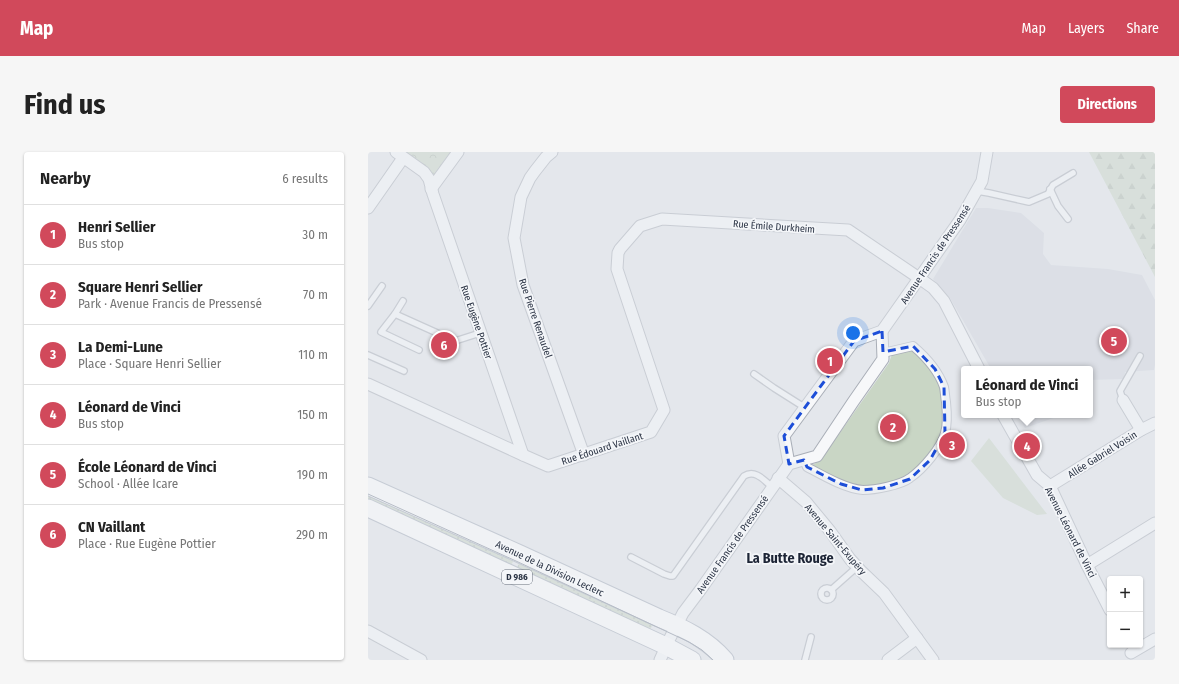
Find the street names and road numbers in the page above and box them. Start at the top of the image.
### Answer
street label: Avenue Francis de Pressensé [898,203,974,306]
street label: Rue Émile Durkheim [732,216,816,236]
street label: Rue Pierre Renaudel [516,277,554,360]
street label: Rue Eugène Pottier [458,284,495,361]
street label: Rue Édouard Vaillant [559,428,645,468]
street label: Allée Gabriel Voisin [1066,429,1139,481]
street label: Avenue Léonard de Vinci [1042,485,1098,580]
street label: Avenue Francis de Pressensé [694,493,771,596]
street label: Avenue Saint-Exupéry [802,502,869,578]
street label: Avenue de la Division Leclerc [493,538,606,600]
road number: D 986 [502,570,532,584]

